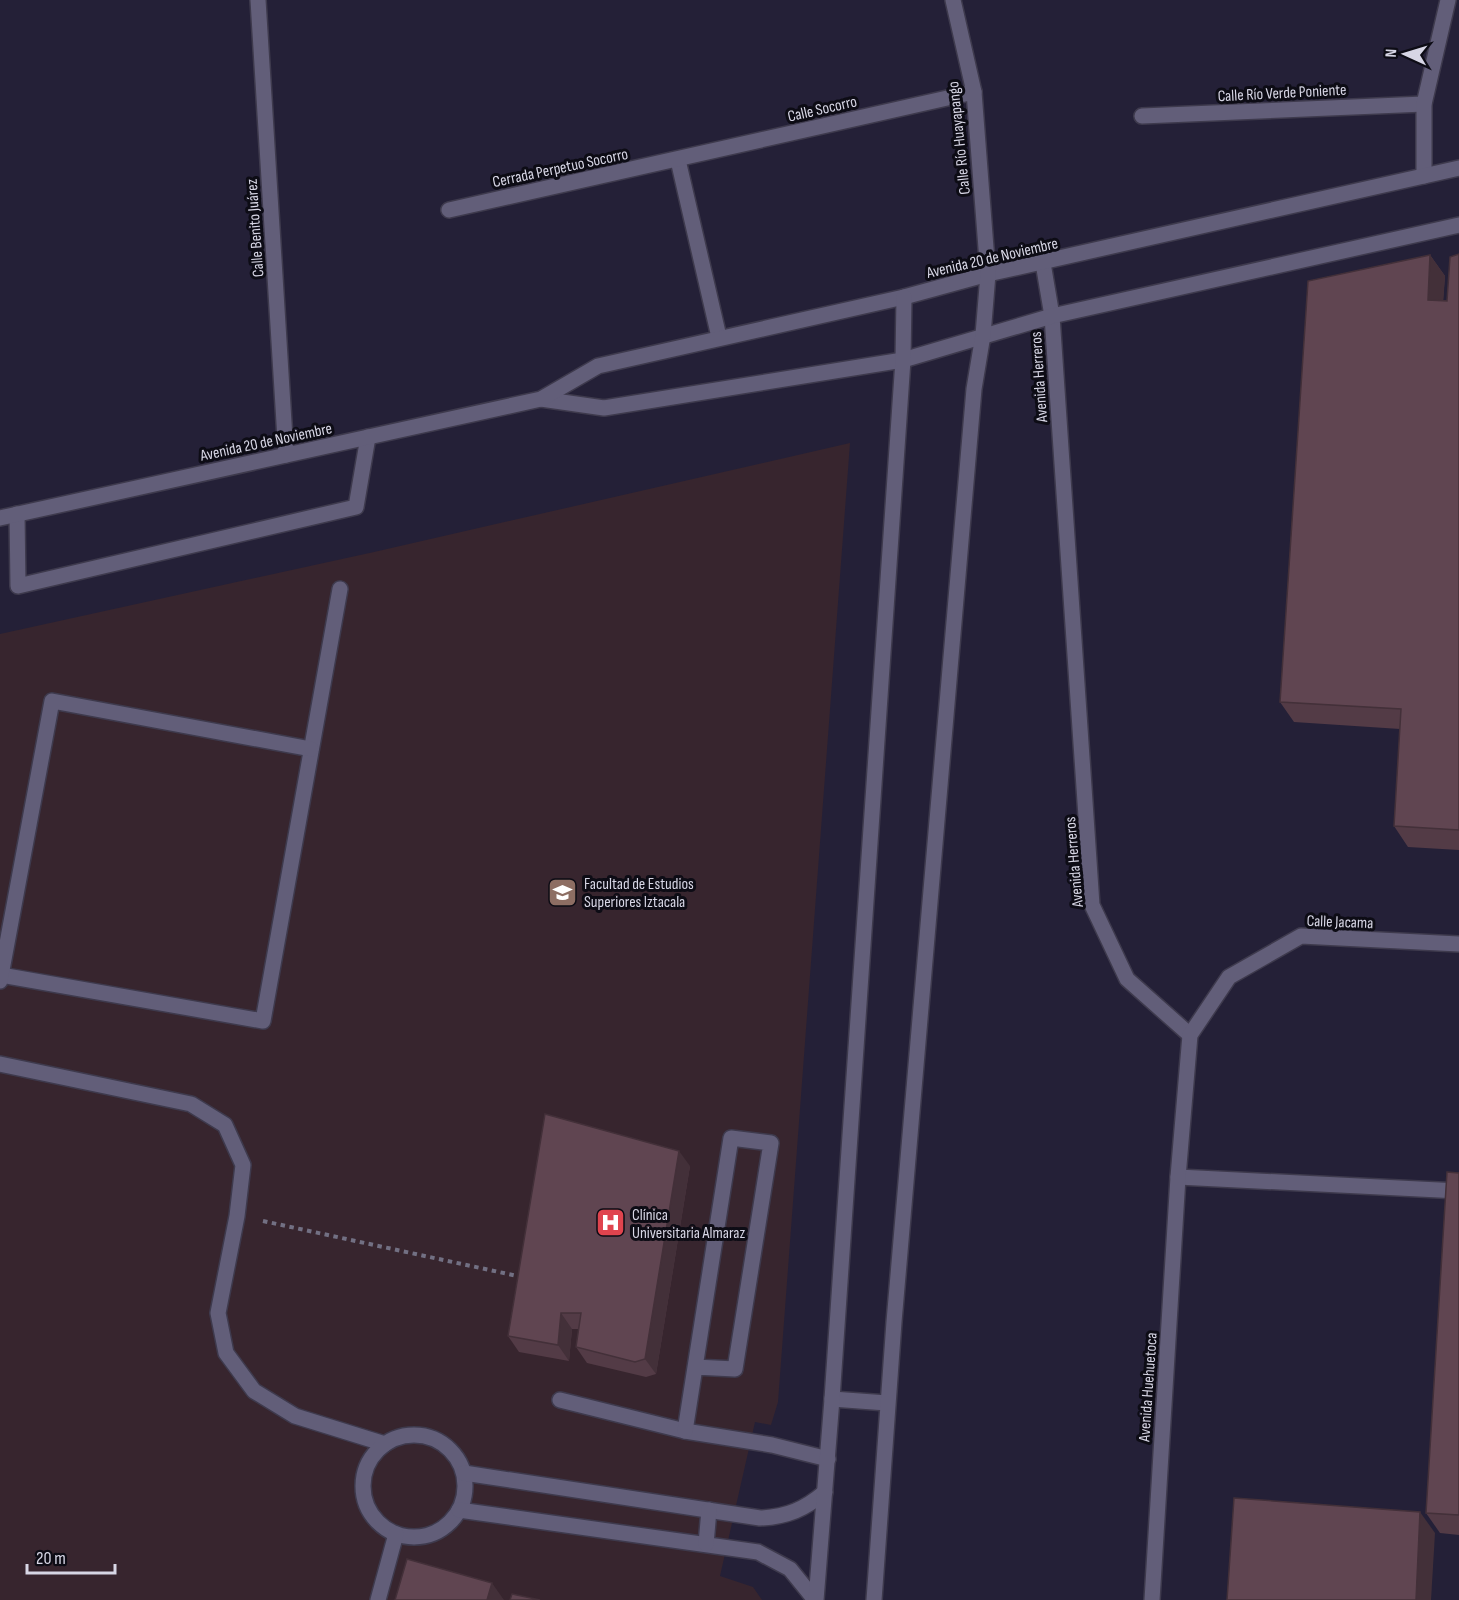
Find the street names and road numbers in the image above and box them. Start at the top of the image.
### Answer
street label: Calle Río Huayapango [944,80,975,195]
street label: Calle Río Verde Poniente [1217,81,1347,106]
street label: Calle Socorro [786,92,859,127]
street label: Cerrada Perpetuo Socorro [491,145,630,192]
street label: Calle Benito Juárez [243,178,268,278]
street label: Avenida 20 de Noviembre [924,234,1060,283]
street label: Avenida Herreros [1027,331,1052,424]
street label: Avenida 20 de Noviembre [198,419,334,466]
street label: Avenida Herreros [1061,815,1088,909]
street label: Calle Jacama [1306,912,1374,933]
street label: Avenida Huehuetoca [1135,1332,1162,1443]

